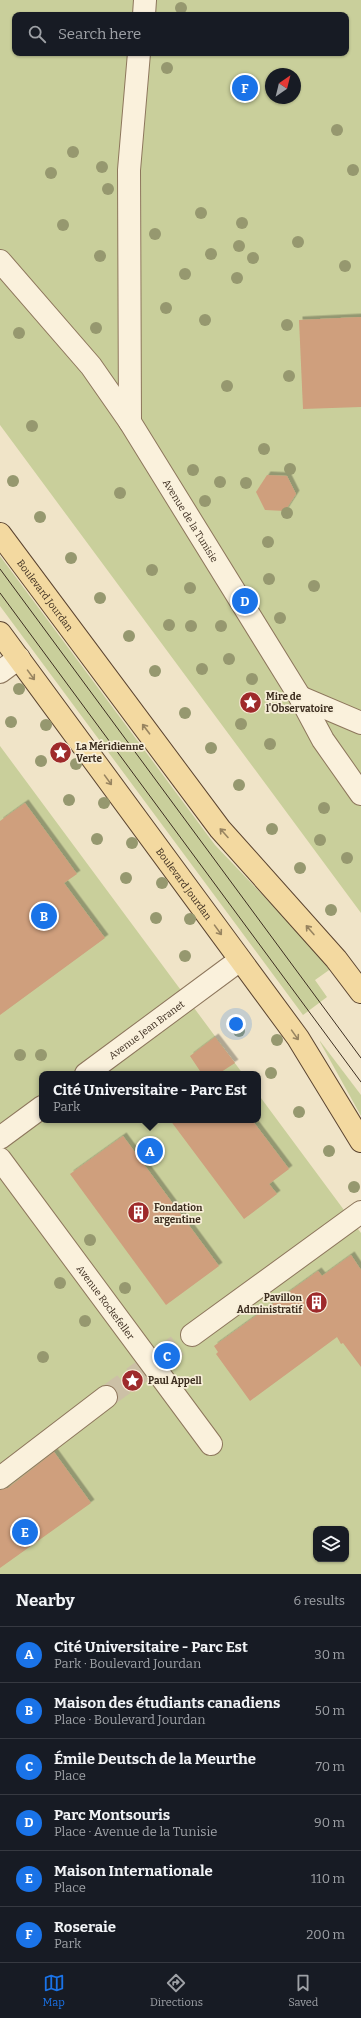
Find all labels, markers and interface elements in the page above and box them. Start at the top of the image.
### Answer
search box [12,12,349,56]
icon: search [26,23,48,45]
text: Search here [58,25,141,43]
north arrow [265,68,301,104]
pin: F [232,73,258,103]
street label: Avenue de la Tunisie [160,477,220,565]
street label: Boulevard Jourdan [14,557,76,634]
pin: D [232,586,258,616]
one-way arrow [27,670,36,681]
place icon: Mire de l'Observatoire [238,689,264,715]
place label: Mire de l'Observatoire [266,691,334,715]
one-way arrow [141,724,150,735]
place icon: La Méridienne Verte [48,739,74,765]
place label: La Méridienne Verte [76,740,144,765]
one-way arrow [104,774,112,785]
one-way arrow [219,828,228,838]
street label: Boulevard Jourdan [153,846,214,923]
pin: B [31,901,57,931]
one-way arrow [214,924,222,935]
one-way arrow [306,925,315,935]
street label: Avenue Jean Branet [107,998,187,1062]
your location [226,1014,246,1034]
one-way arrow [291,1029,299,1040]
popup [39,1071,261,1123]
text: Cité Universitaire - Parc Est [53,1081,247,1099]
text: Park [53,1099,80,1114]
pin: A [137,1136,163,1166]
building icon: Fondation argentine [126,1200,152,1226]
place label: Fondation argentine [154,1202,203,1226]
street label: Avenue Rockefeller [74,1263,137,1343]
building icon: Pavillon Administratif [304,1290,330,1316]
place label: Pavillon Administratif [237,1292,303,1316]
pin: C [154,1341,180,1371]
place icon: Paul Appell [120,1367,146,1393]
place label: Paul Appell [148,1375,202,1387]
pin: E [12,1517,38,1547]
map controls [313,1526,349,1562]
button: layers [313,1526,349,1562]
text: Nearby [16,1590,75,1611]
text: 6 results [293,1593,345,1608]
text: Cité Universitaire - Parc Est [54,1638,248,1656]
text: A [24,1647,34,1662]
text: 30 m [314,1647,345,1662]
text: Park · Boulevard Jourdan [54,1656,201,1671]
text: Maison des étudiants canadiens [54,1694,280,1712]
text: B [25,1703,33,1718]
text: 50 m [315,1703,345,1718]
text: Place · Boulevard Jourdan [54,1712,206,1727]
text: Émile Deutsch de la Meurthe [54,1750,256,1768]
text: C [25,1759,33,1774]
text: 70 m [315,1759,345,1774]
text: Place [54,1768,86,1783]
text: Parc Montsouris [54,1806,170,1824]
text: D [24,1815,34,1830]
text: 90 m [314,1815,345,1830]
text: Place · Avenue de la Tunisie [54,1824,217,1839]
text: Maison Internationale [54,1862,213,1880]
text: E [25,1871,33,1886]
text: 110 m [311,1871,345,1886]
text: Place [54,1880,86,1895]
text: Roseraie [54,1918,116,1936]
text: F [25,1927,33,1942]
text: 200 m [306,1927,345,1942]
text: Park [54,1936,81,1951]
tab: Map [43,1972,65,2009]
tab: Directions [150,1972,203,2009]
tab: Saved [288,1972,318,2009]

